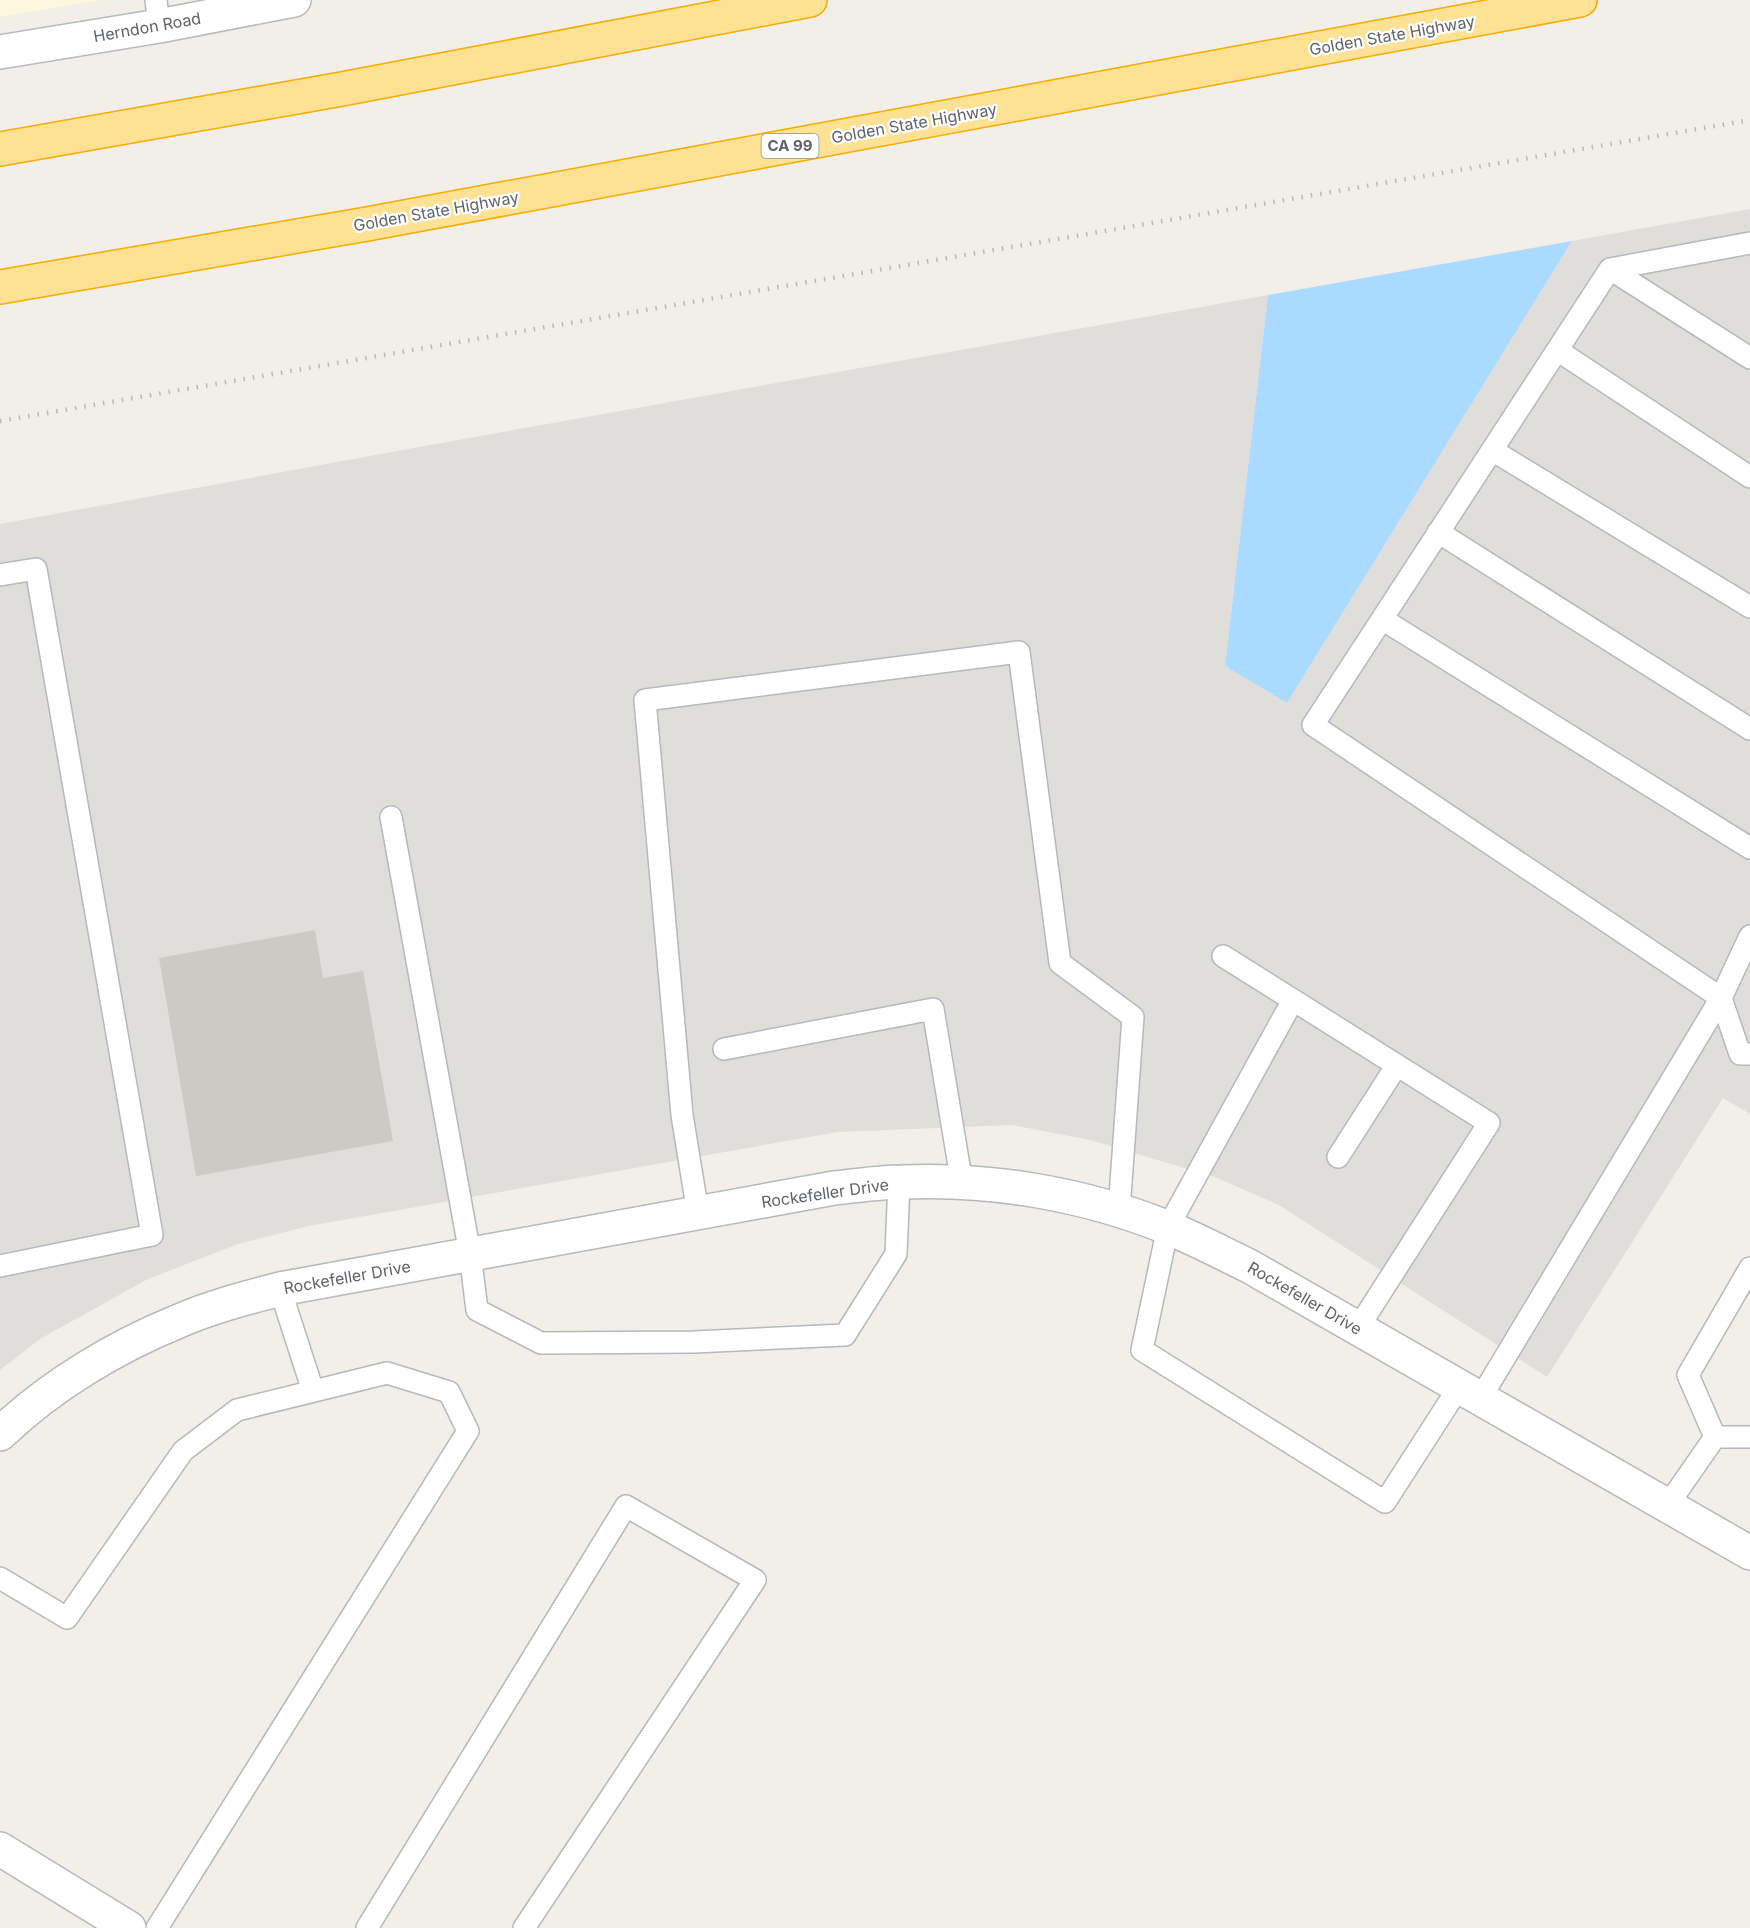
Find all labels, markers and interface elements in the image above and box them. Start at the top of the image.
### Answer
street label: Herndon Road [92,8,202,46]
street label: Golden State Highway [1308,11,1476,59]
street label: Golden State Highway [830,99,998,147]
road number: CA 99 [762,134,818,158]
street label: Golden State Highway [352,187,520,235]
street label: Rockefeller Drive [760,1174,890,1212]
street label: Rockefeller Drive [282,1256,412,1298]
street label: Rockefeller Drive [1244,1257,1366,1339]

